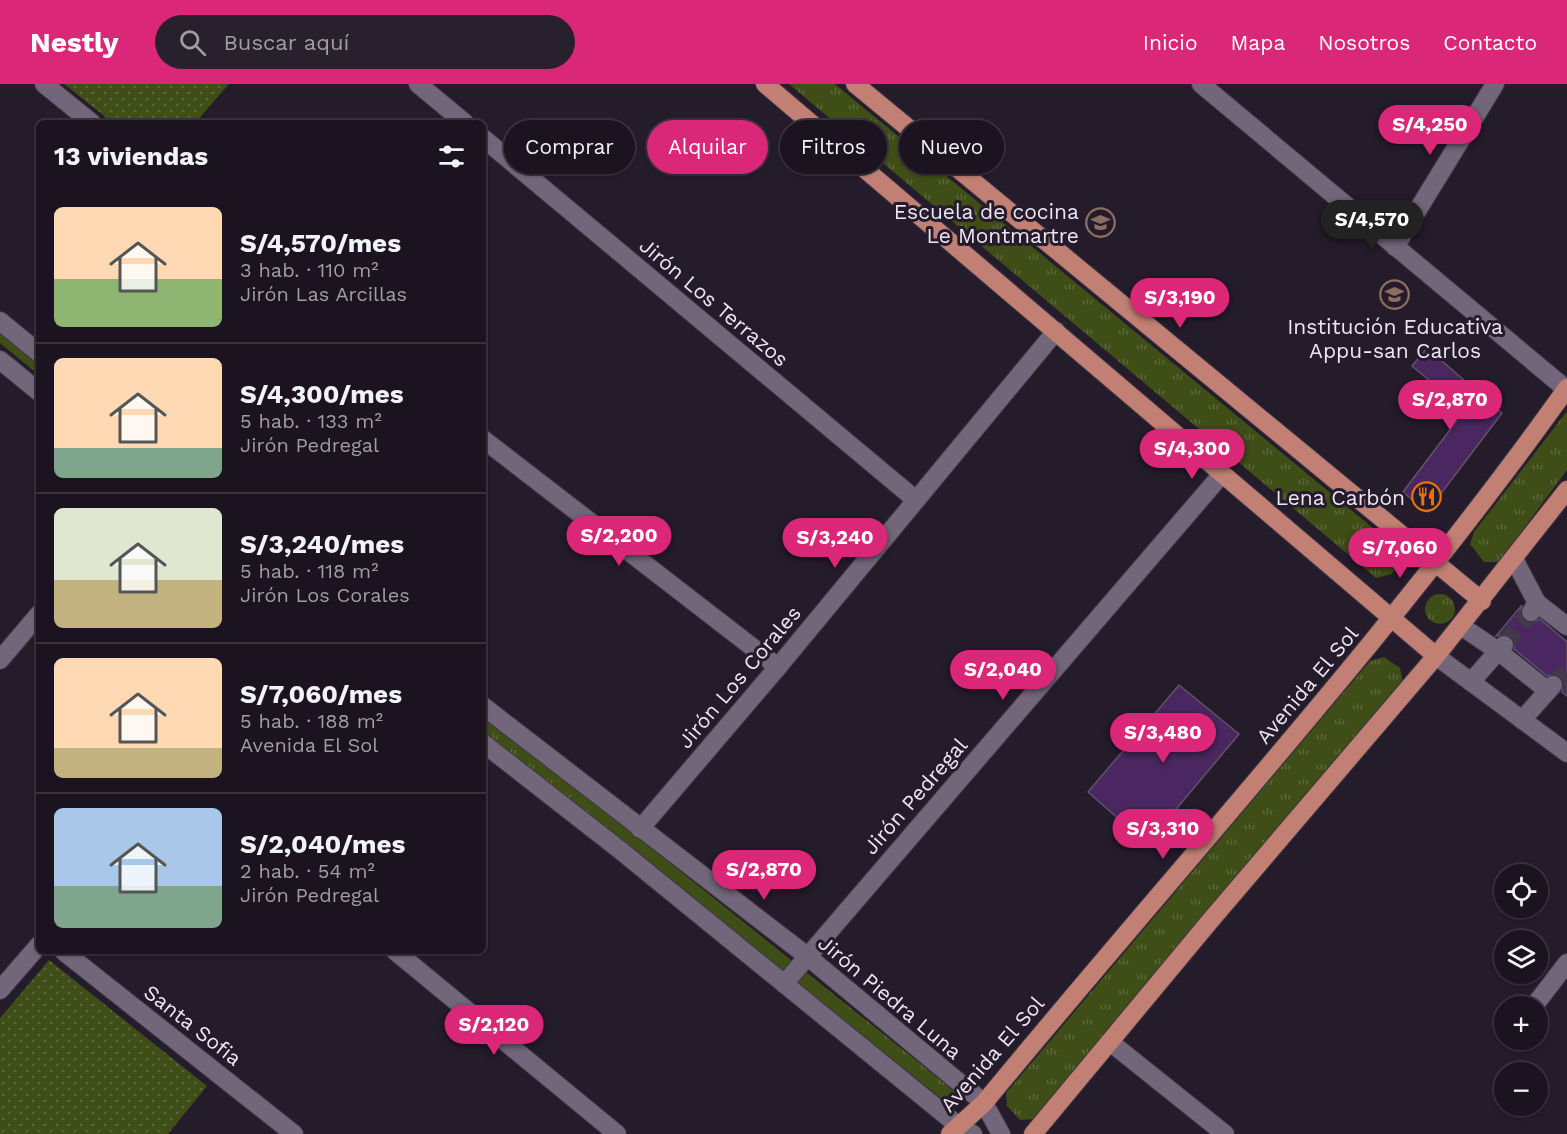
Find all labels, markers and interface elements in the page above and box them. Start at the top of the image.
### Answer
search box [155,15,575,69]
text: Nestly [30,26,119,59]
icon: search [176,26,209,59]
text: Buscar aquí [224,30,349,55]
text: Inicio [1143,30,1198,55]
text: Mapa [1231,30,1285,55]
text: Nosotros [1318,30,1410,55]
text: Contacto [1443,30,1537,55]
pin: S/4,250 [1375,105,1485,156]
text: S/4,250 [1392,112,1468,136]
chip: Comprar [504,120,635,174]
chip: Alquilar [647,120,768,174]
chip: Filtros [780,120,887,174]
chip: Nuevo [899,120,1004,174]
icon: filters [435,140,468,173]
text: 13 viviendas [54,141,208,171]
place label: Escuela de cocina Le Montmartre [894,199,1079,248]
pin: S/4,570 [1317,200,1427,251]
school or university icon: Escuela de cocina Le Montmartre [1084,207,1116,239]
text: S/4,570 [1335,207,1409,231]
text: S/4,570/mes [240,228,401,258]
icon: home [102,231,174,303]
street label: Jirón Los Terrazos [634,232,794,372]
text: 3 hab. · 110 m² [240,258,379,282]
pin: S/3,190 [1125,278,1235,329]
school or university icon: Institución Educativa Appu-san Carlos [1379,279,1411,311]
text: Jirón Las Arcillas [240,282,407,306]
text: S/3,190 [1144,285,1216,309]
place label: Institución Educativa Appu-san Carlos [1287,314,1503,363]
text: S/4,300/mes [240,379,404,409]
pin: S/2,870 [1395,380,1505,431]
icon: home [102,382,174,454]
text: S/2,870 [1412,387,1488,411]
text: 5 hab. · 133 m² [240,409,382,433]
pin: S/4,300 [1137,429,1247,480]
text: Jirón Pedregal [240,433,379,457]
text: S/4,300 [1154,436,1230,460]
restaurant icon: Lena Carbón [1410,481,1442,513]
place label: Lena Carbón [1275,485,1405,510]
pin: S/2,200 [564,516,674,567]
pin: S/3,240 [780,518,890,569]
text: S/2,200 [580,523,658,547]
text: S/3,240 [796,525,874,549]
pin: S/7,060 [1345,528,1455,579]
text: S/3,240/mes [240,529,404,559]
icon: home [102,532,174,604]
text: S/7,060 [1362,535,1438,559]
text: 5 hab. · 118 m² [240,559,378,583]
text: Jirón Los Corales [240,583,410,607]
street label: Jirón Los Corales [672,601,806,753]
street label: Avenida El Sol [1251,621,1364,749]
pin: S/2,040 [948,650,1058,701]
text: S/2,040 [964,657,1042,681]
text: S/7,060/mes [240,679,402,709]
icon: home [102,682,174,754]
text: 5 hab. · 188 m² [240,709,383,733]
pin: S/3,480 [1108,713,1218,764]
text: S/3,480 [1124,720,1202,744]
street label: Jirón Pedregal [858,732,973,859]
text: Avenida El Sol [240,733,378,757]
pin: S/3,310 [1108,809,1218,860]
text: S/3,310 [1127,816,1199,840]
text: S/2,040/mes [240,829,405,859]
icon: home [102,832,174,904]
pin: S/2,870 [709,850,819,901]
text: S/2,870 [726,857,802,881]
text: 2 hab. · 54 m² [240,859,375,883]
map controls [1494,864,1548,1116]
button: locate [1494,864,1548,918]
text: Jirón Pedregal [240,883,379,907]
street label: Jirón Piedra Luna [813,930,967,1064]
button: layers [1494,930,1548,984]
street label: Santa Sofia [139,979,247,1071]
street label: Avenida El Sol [935,991,1049,1117]
button: + [1494,996,1548,1050]
pin: S/2,120 [439,1005,549,1056]
text: S/2,120 [459,1012,529,1036]
button: − [1494,1062,1548,1116]

